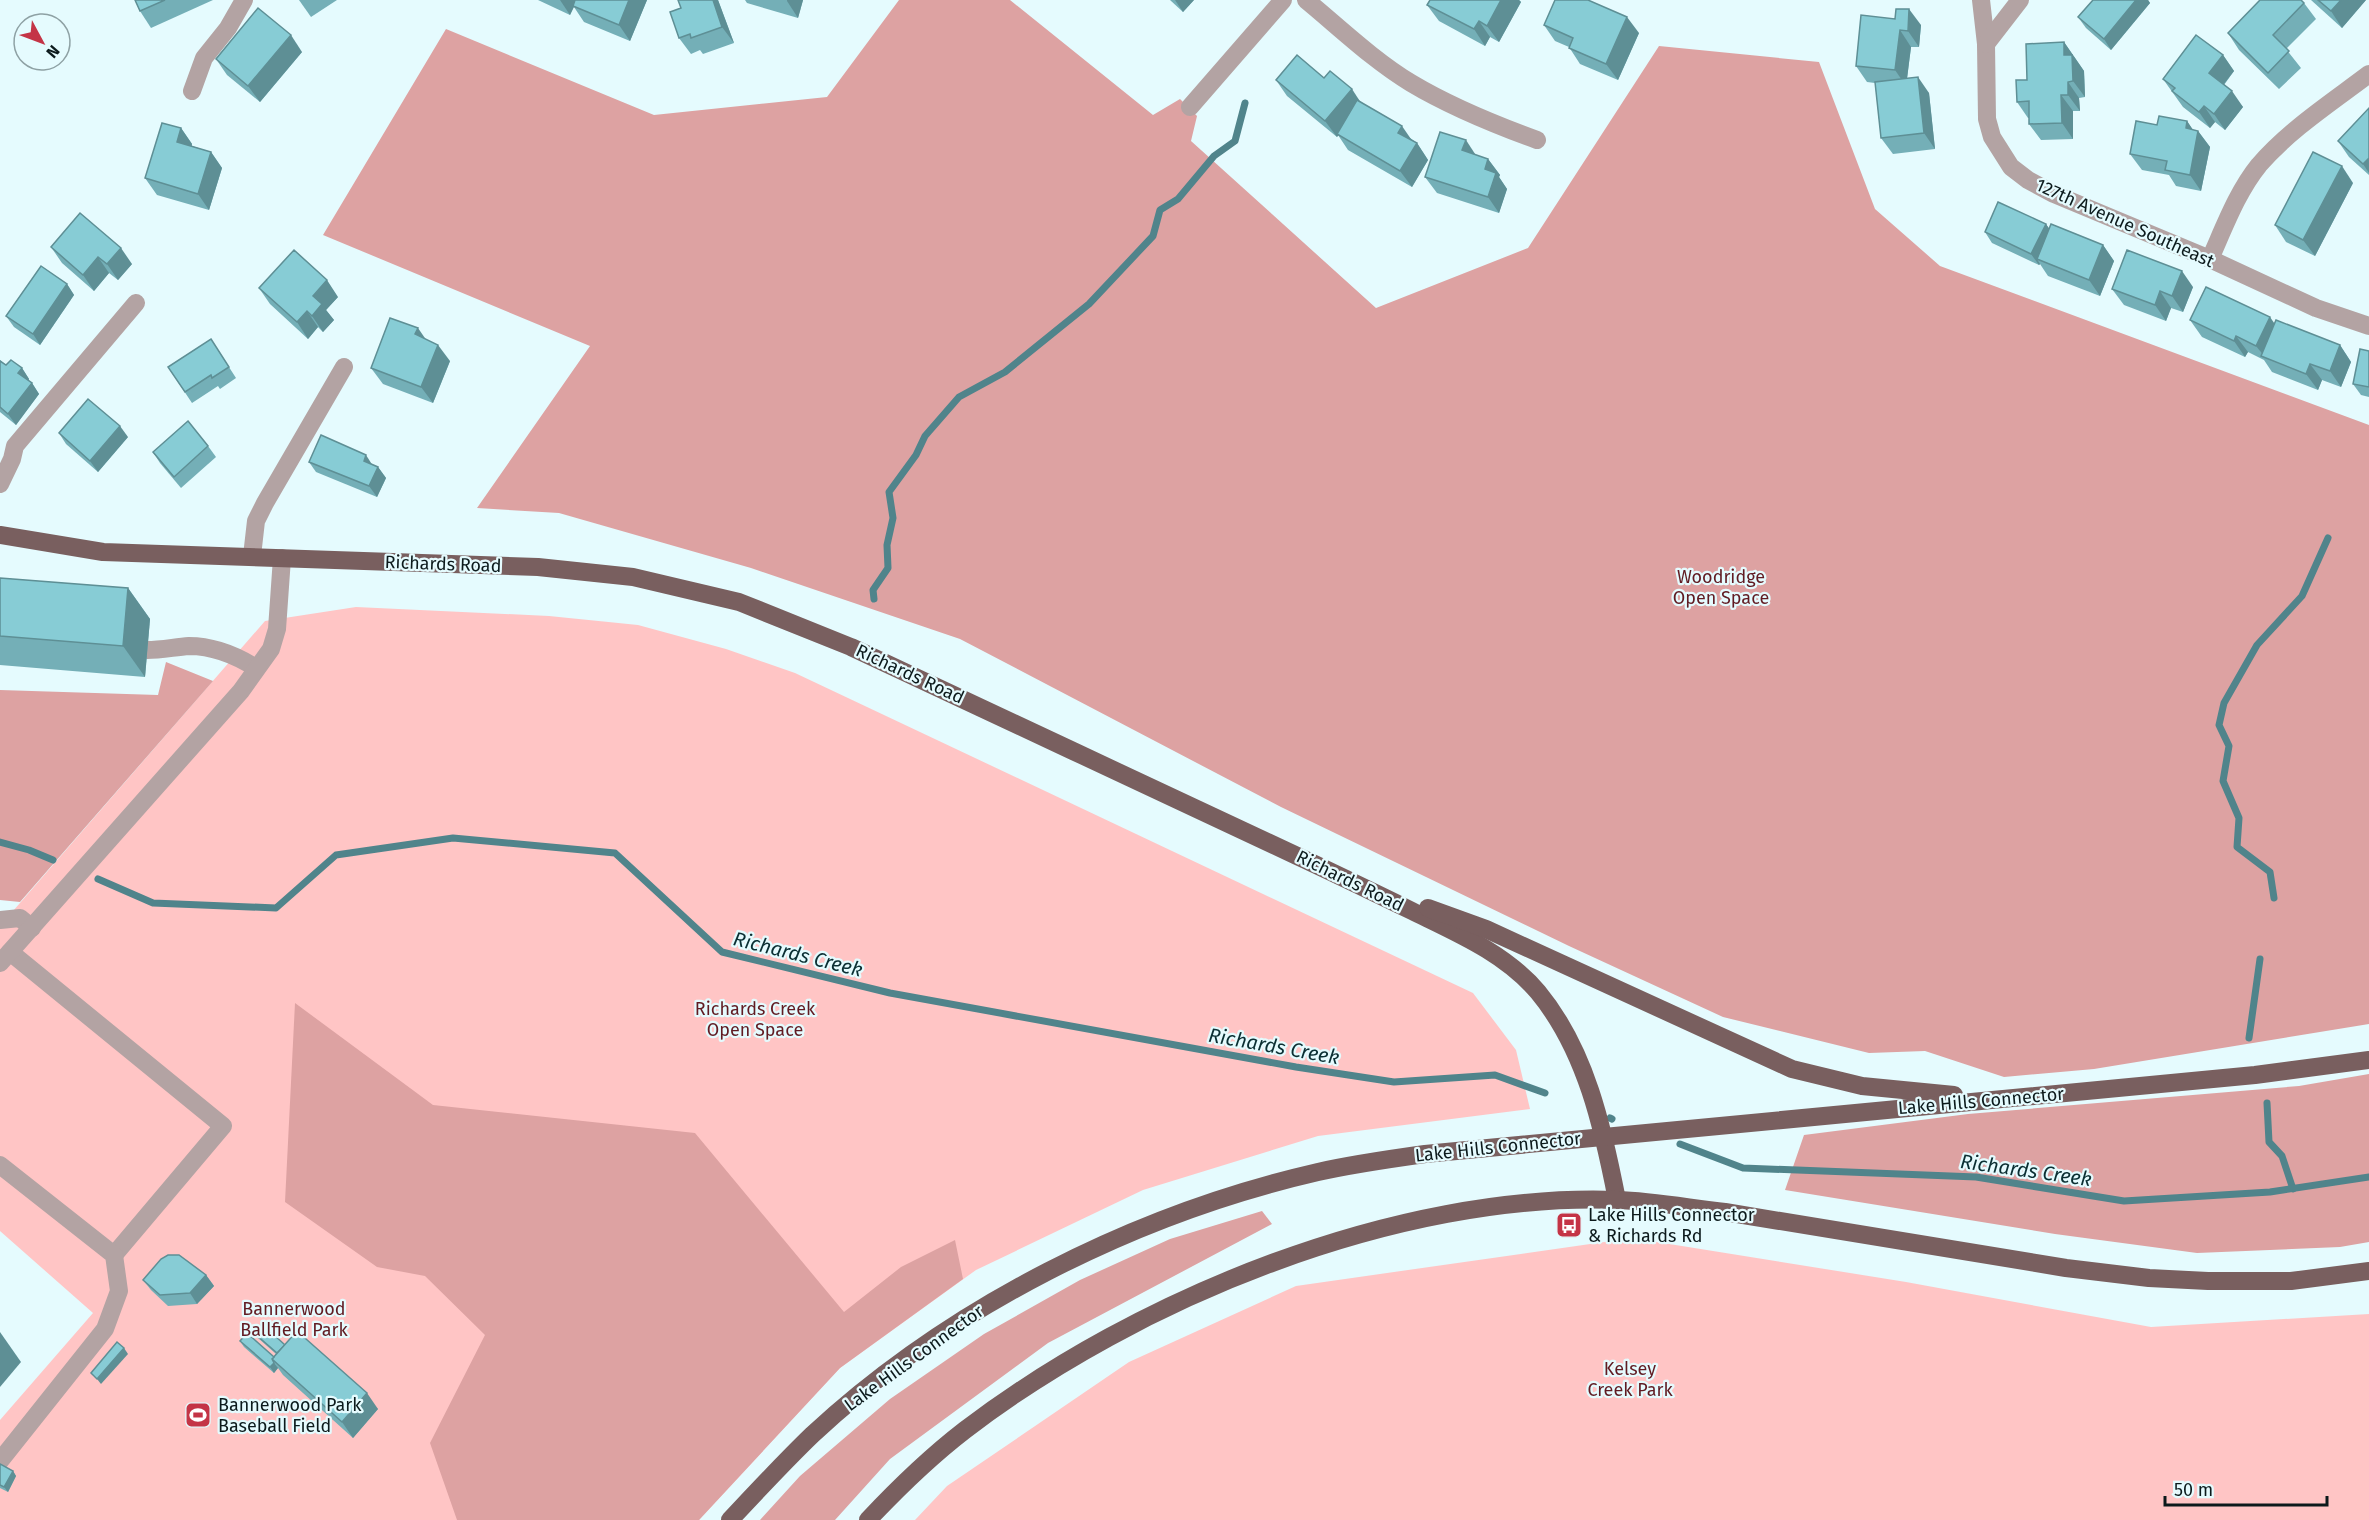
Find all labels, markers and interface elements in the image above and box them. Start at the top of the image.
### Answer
north arrow [12,12,72,72]
text: N [42,41,64,62]
street label: 127th Avenue Southeast [2032,174,2218,272]
street label: Richards Road [384,551,502,577]
park label: Woodridge Open Space [1673,566,1769,609]
street label: Richards Road [852,639,968,709]
street label: Richards Road [1293,846,1407,916]
water label: Richards Creek [731,926,865,982]
park label: Richards Creek Open Space [695,998,816,1041]
water label: Richards Creek [1207,1023,1341,1069]
street label: Lake Hills Connector [1897,1083,2065,1119]
street label: Lake Hills Connector [1414,1127,1582,1167]
water label: Richards Creek [1959,1149,2093,1191]
place label: Lake Hills Connector & Richards Rd [1588,1204,1755,1247]
bus stop icon: Lake Hills Connector & Richards Rd [1554,1210,1584,1240]
park label: Bannerwood Ballfield Park [240,1298,348,1341]
street label: Lake Hills Connector [840,1300,988,1416]
park label: Kelsey Creek Park [1587,1358,1673,1401]
place label: Bannerwood Park Baseball Field [218,1394,362,1437]
sports icon: Bannerwood Park Baseball Field [183,1400,213,1430]
scale bar [2165,1469,2327,1507]
text: 50 m [2174,1479,2213,1501]

